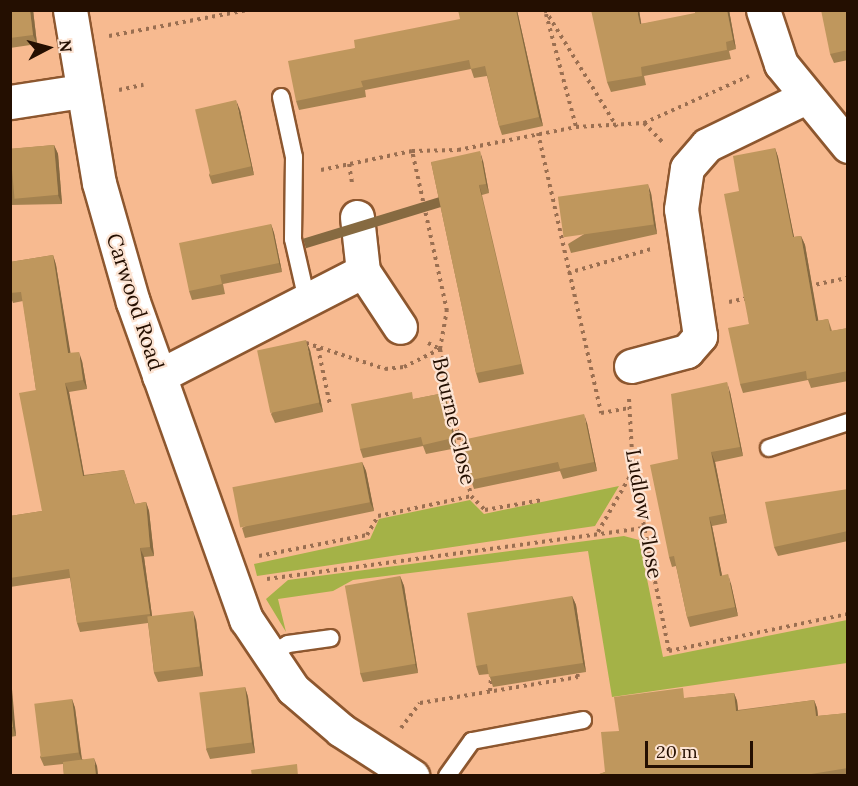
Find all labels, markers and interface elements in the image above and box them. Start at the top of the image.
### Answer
north arrow [18,18,78,78]
text: N [55,39,76,53]
street label: Carwood Road [101,230,169,374]
street label: Bourne Close [427,355,481,487]
street label: Ludlow Close [620,447,668,581]
scale bar [648,729,756,767]
text: 20 m [656,740,698,763]

